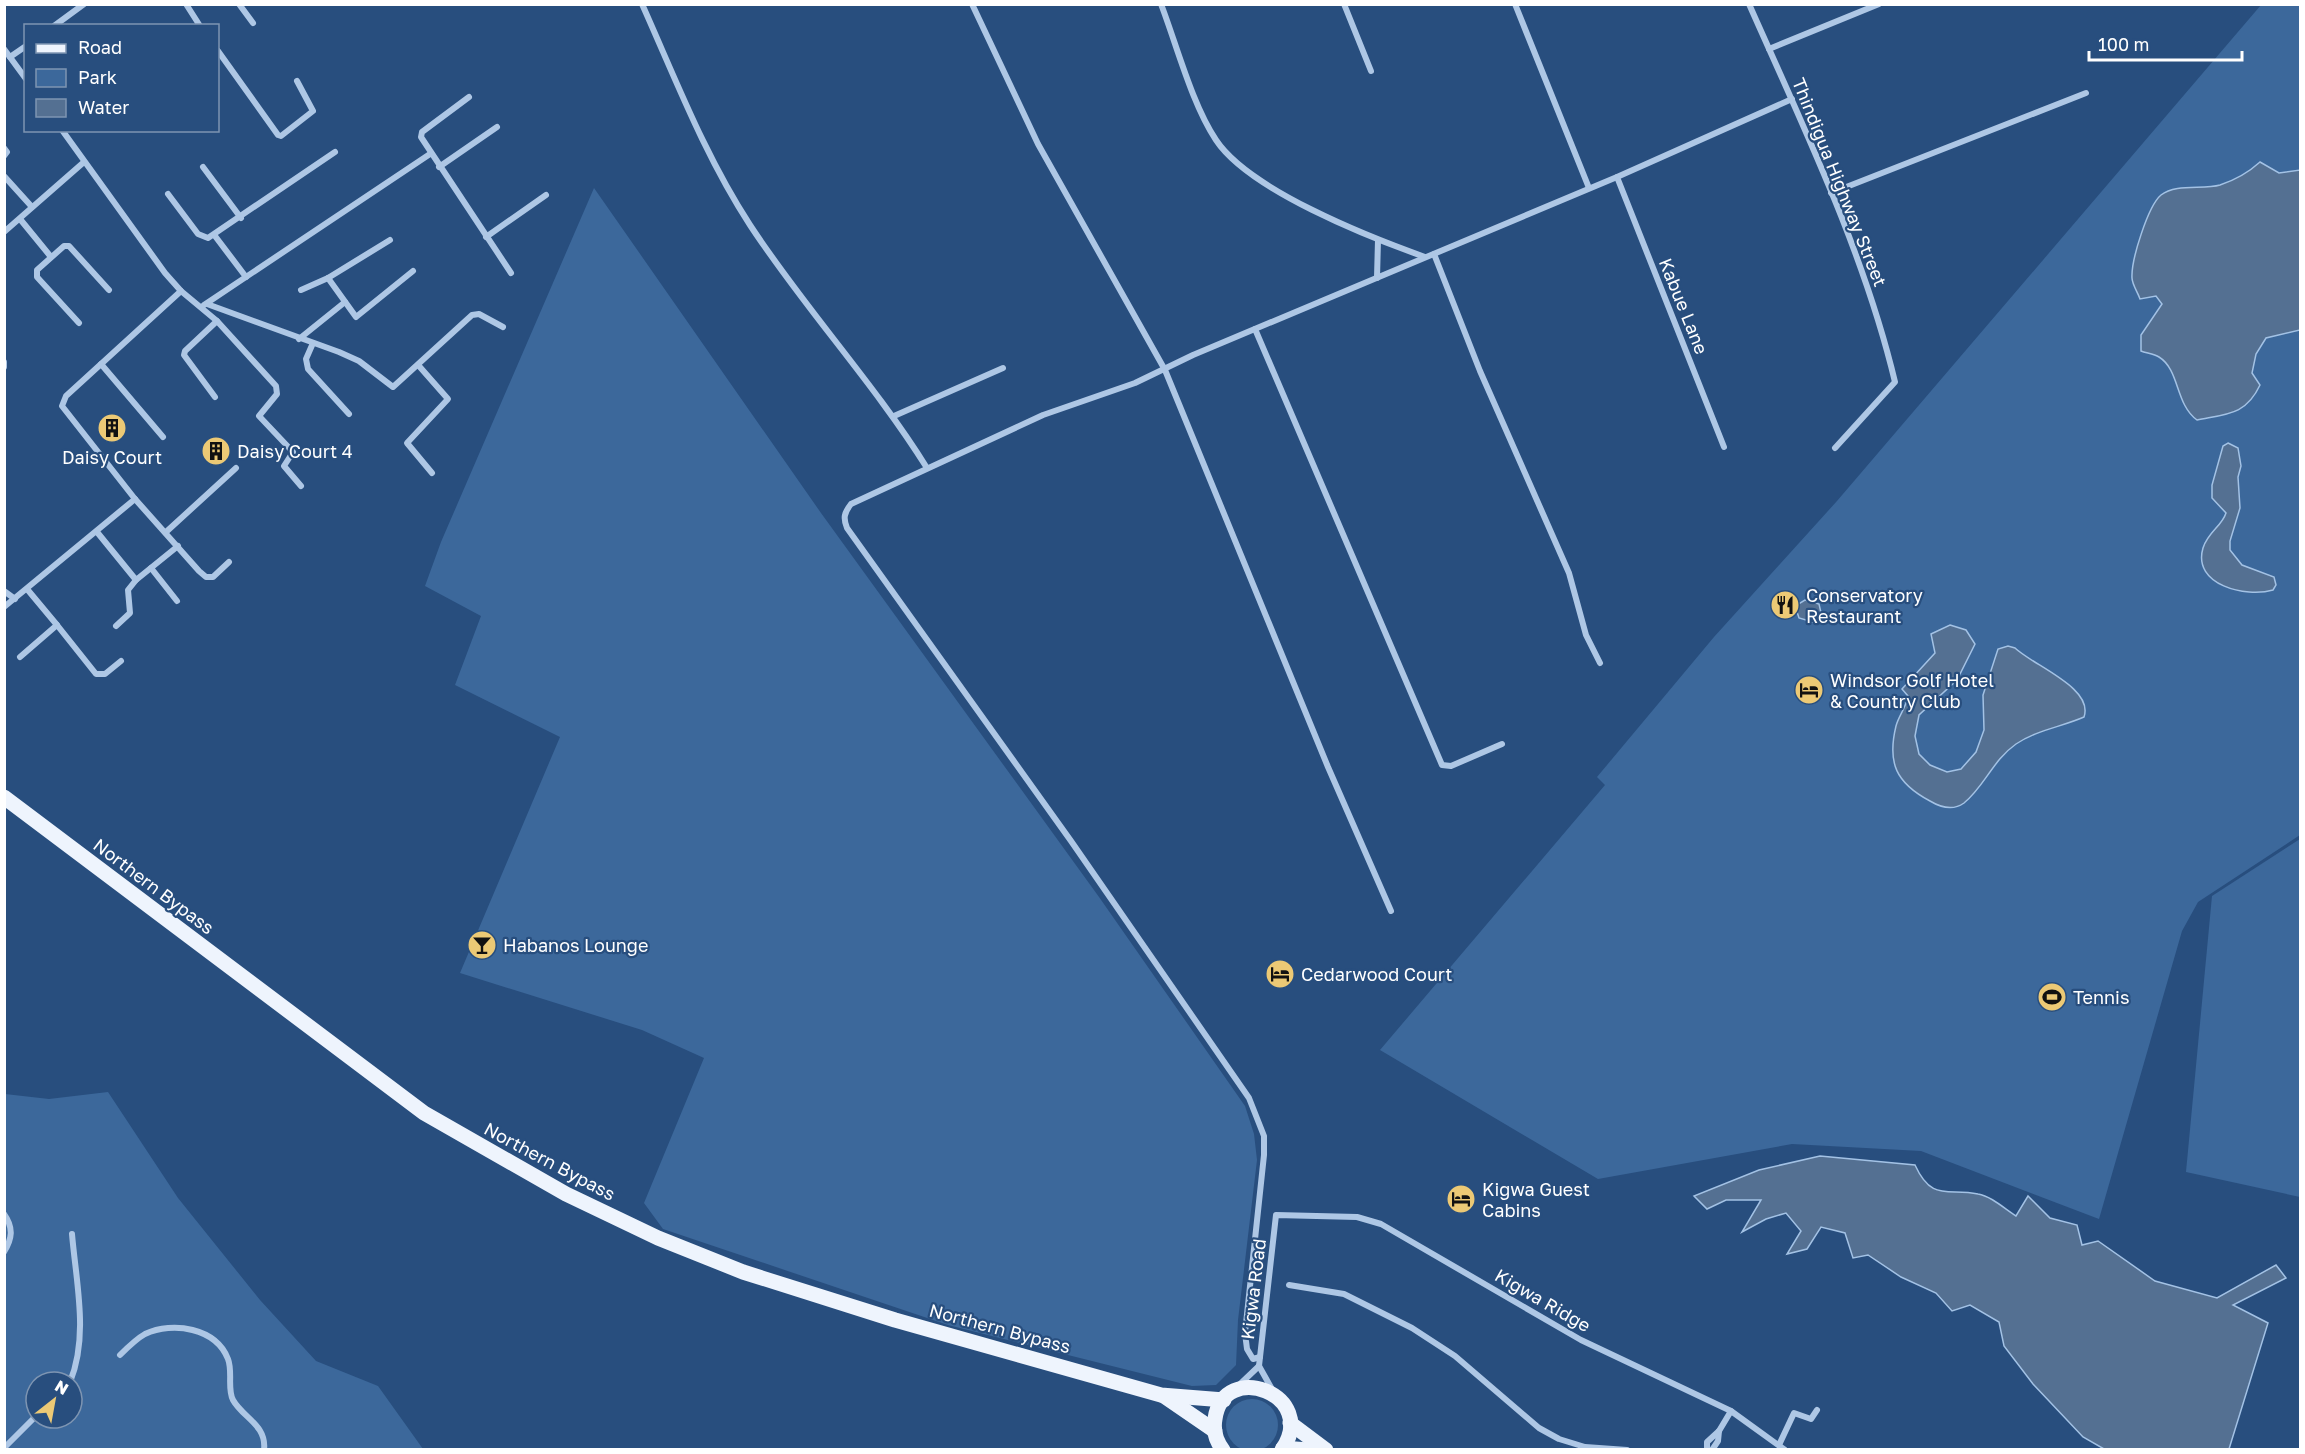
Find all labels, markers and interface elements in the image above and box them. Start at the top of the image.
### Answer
legend [24,24,219,132]
scale bar [2089,24,2242,62]
text: 100 m [2098,33,2149,55]
text: Road [78,36,122,58]
text: Park [78,66,117,88]
street label: Thindigua Highway Street [1788,74,1892,290]
text: Water [78,96,129,118]
street label: Kabue Lane [1655,255,1713,357]
building icon: Daisy Court [96,412,128,444]
building icon: Daisy Court 4 [200,435,232,467]
place label: Daisy Court 4 [237,440,353,462]
place label: Daisy Court [62,446,162,468]
place label: Conservatory Restaurant [1806,584,1923,627]
restaurant icon: Conservatory Restaurant [1769,589,1801,621]
place label: Windsor Golf Hotel & Country Club [1830,669,1994,712]
hotel icon: Windsor Golf Hotel & Country Club [1793,674,1825,706]
street label: Northern Bypass [89,833,219,939]
bar icon: Habanos Lounge [466,929,498,961]
place label: Habanos Lounge [503,934,648,956]
hotel icon: Cedarwood Court [1264,958,1296,990]
place label: Cedarwood Court [1301,963,1452,985]
sports icon: Tennis [2036,981,2068,1013]
place label: Tennis [2073,986,2129,1008]
street label: Northern Bypass [481,1117,619,1205]
place label: Kigwa Guest Cabins [1482,1178,1590,1221]
hotel icon: Kigwa Guest Cabins [1445,1183,1477,1215]
street label: Kigwa Road [1236,1237,1270,1341]
street label: Kigwa Ridge [1491,1264,1595,1336]
street label: Northern Bypass [927,1299,1073,1357]
north arrow [24,1370,84,1430]
text: N [51,1375,72,1399]

